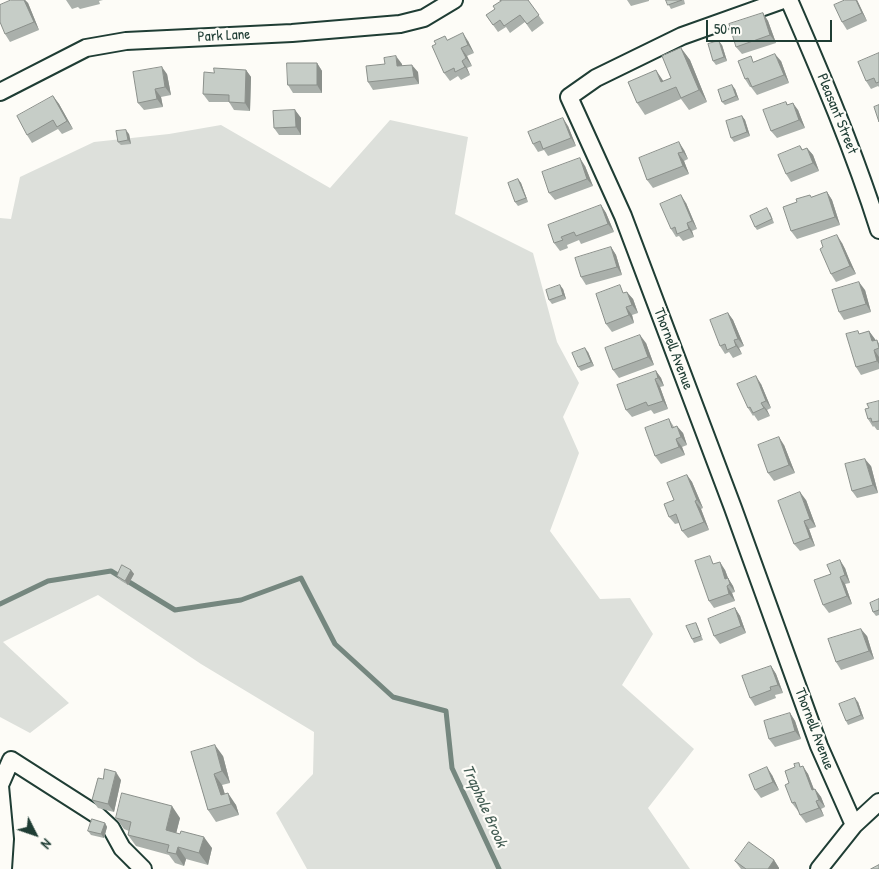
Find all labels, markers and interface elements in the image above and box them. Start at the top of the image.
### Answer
scale bar [709,10,835,42]
text: 50 m [714,18,741,39]
street label: Park Lane [197,26,251,46]
street label: Pleasant Street [813,71,861,157]
street label: Thornell Avenue [649,306,697,392]
street label: Thornell Avenue [790,686,838,772]
water label: Traphole Brook [457,762,511,850]
north arrow [10,809,60,859]
text: N [37,835,56,853]

